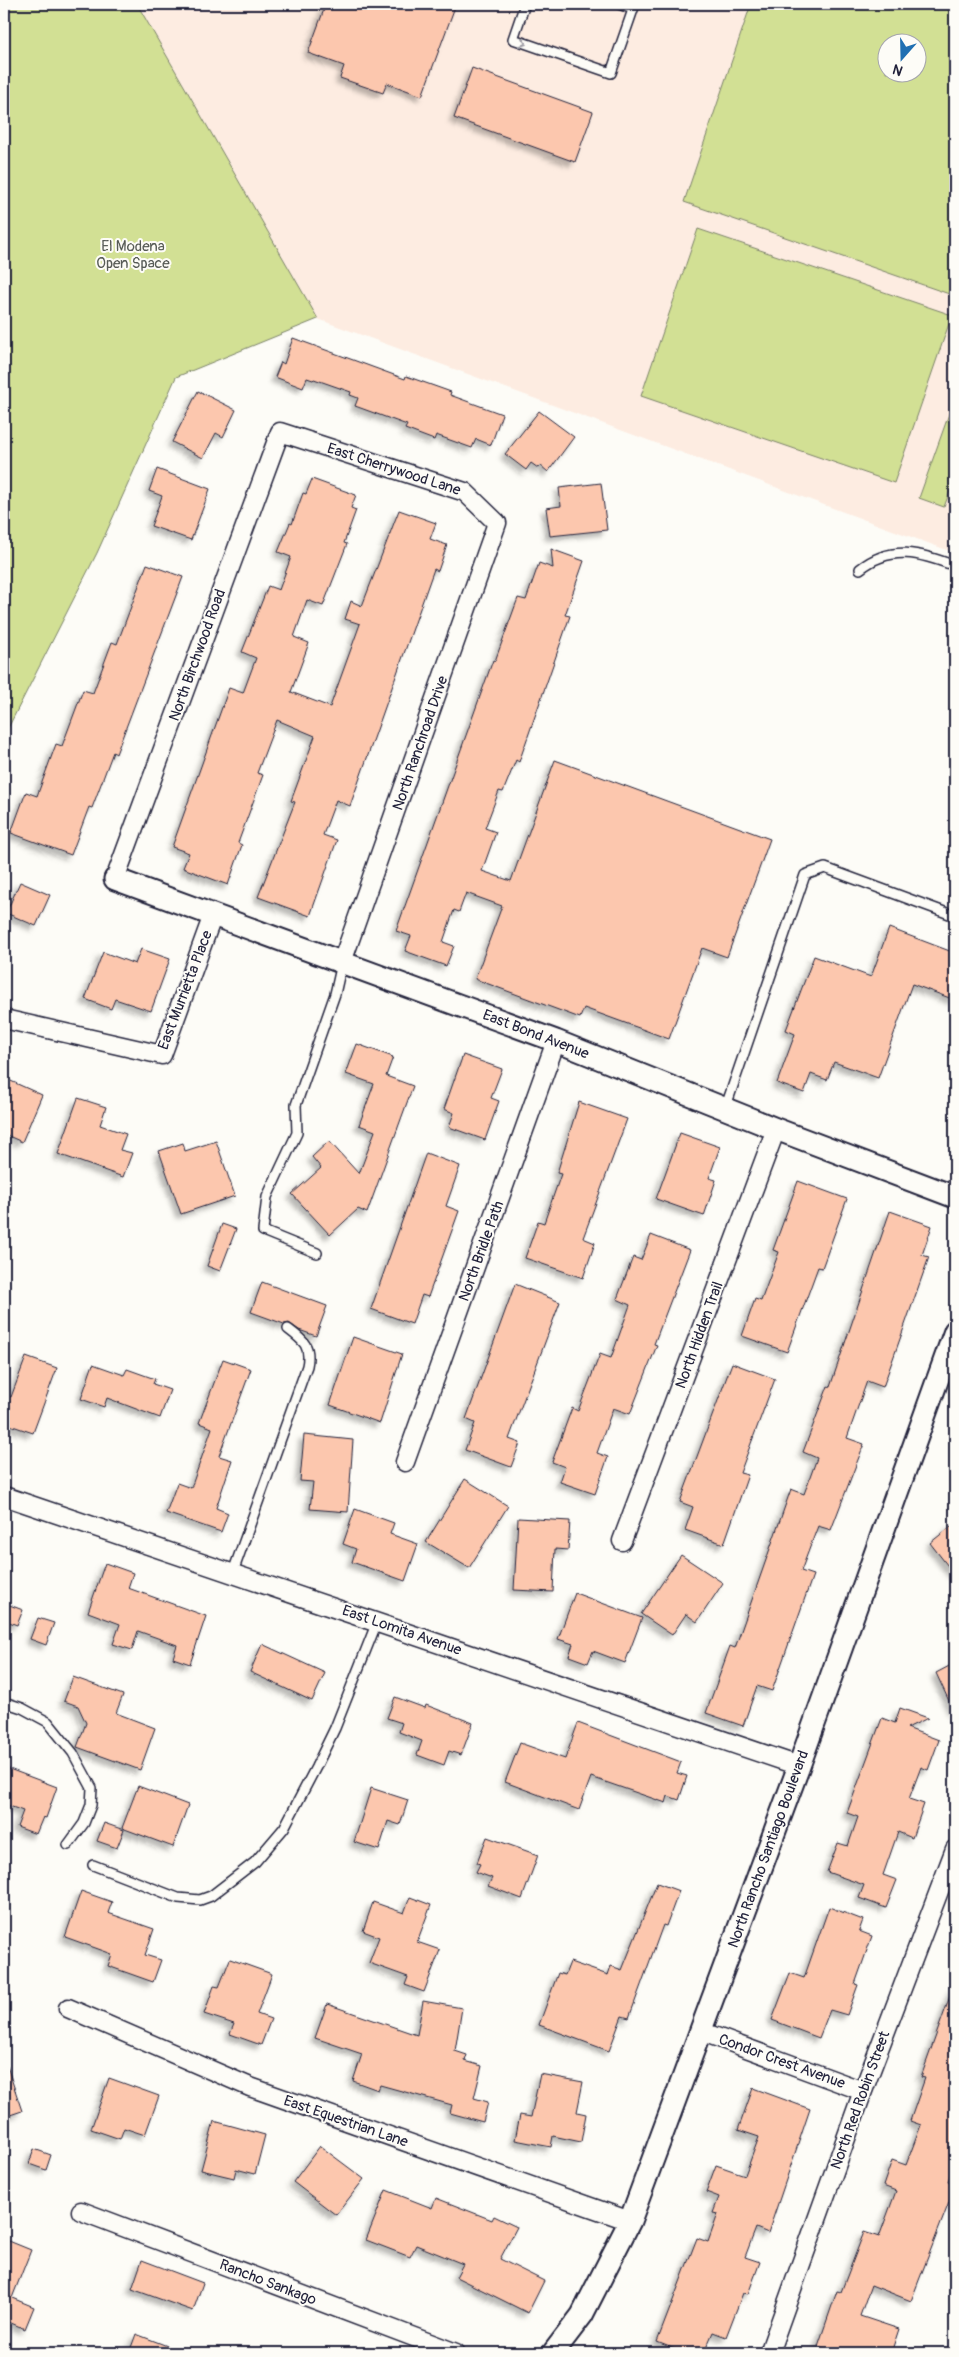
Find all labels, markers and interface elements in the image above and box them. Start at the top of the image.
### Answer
north arrow [876,32,926,82]
one-way arrow [518,37,527,47]
text: N [890,60,905,79]
park label: El Modena Open Space [96,237,170,273]
street label: East Cherrywood Lane [325,439,464,500]
street label: North Birchwood Road [165,587,230,724]
street label: North Ranchroad Drive [389,673,453,813]
street label: East Murrietta Place [154,927,217,1052]
street label: East Bond Avenue [480,1005,592,1064]
street label: North Bridle Path [455,1198,508,1304]
street label: North Hidden Trail [671,1279,728,1391]
street label: East Lomita Avenue [340,1601,465,1660]
street label: North Rancho Santiago Boulevard [724,1748,813,1951]
street label: North Red Robin Street [827,2028,895,2172]
street label: Condor Crest Avenue [716,2030,848,2093]
street label: East Equestrian Lane [281,2091,411,2152]
street label: Rancho Sankago [217,2255,319,2310]

